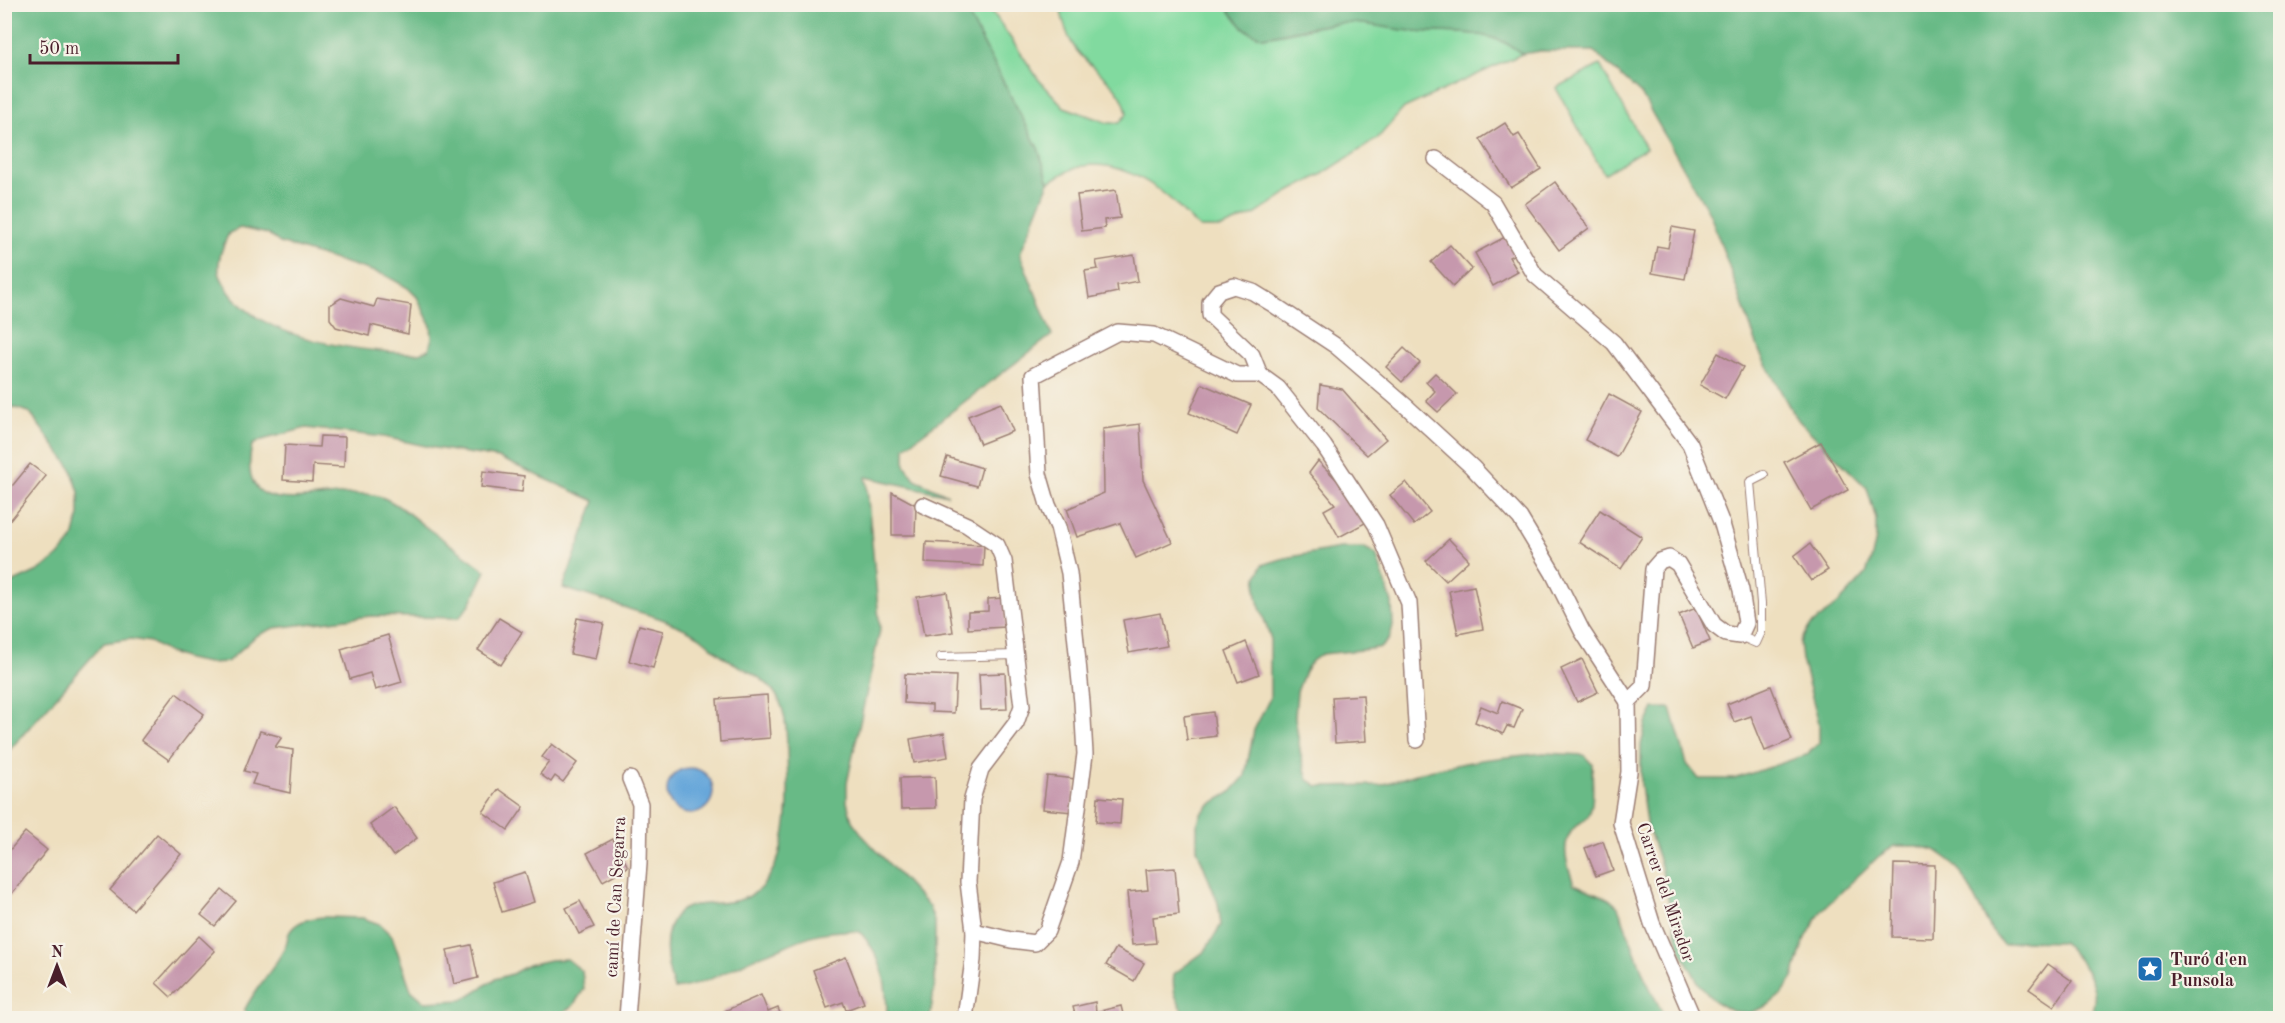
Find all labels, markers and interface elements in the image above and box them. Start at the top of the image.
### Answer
scale bar [30,27,178,65]
text: 50 m [39,40,79,58]
street label: camí de Can Segarra [603,816,629,978]
street label: Carrer del Mirador [1633,820,1698,965]
north arrow [27,936,87,996]
text: N [51,945,64,961]
place label: Turó d'en Punsola [2170,951,2247,990]
place icon: Turó d'en Punsola [2135,954,2165,984]

